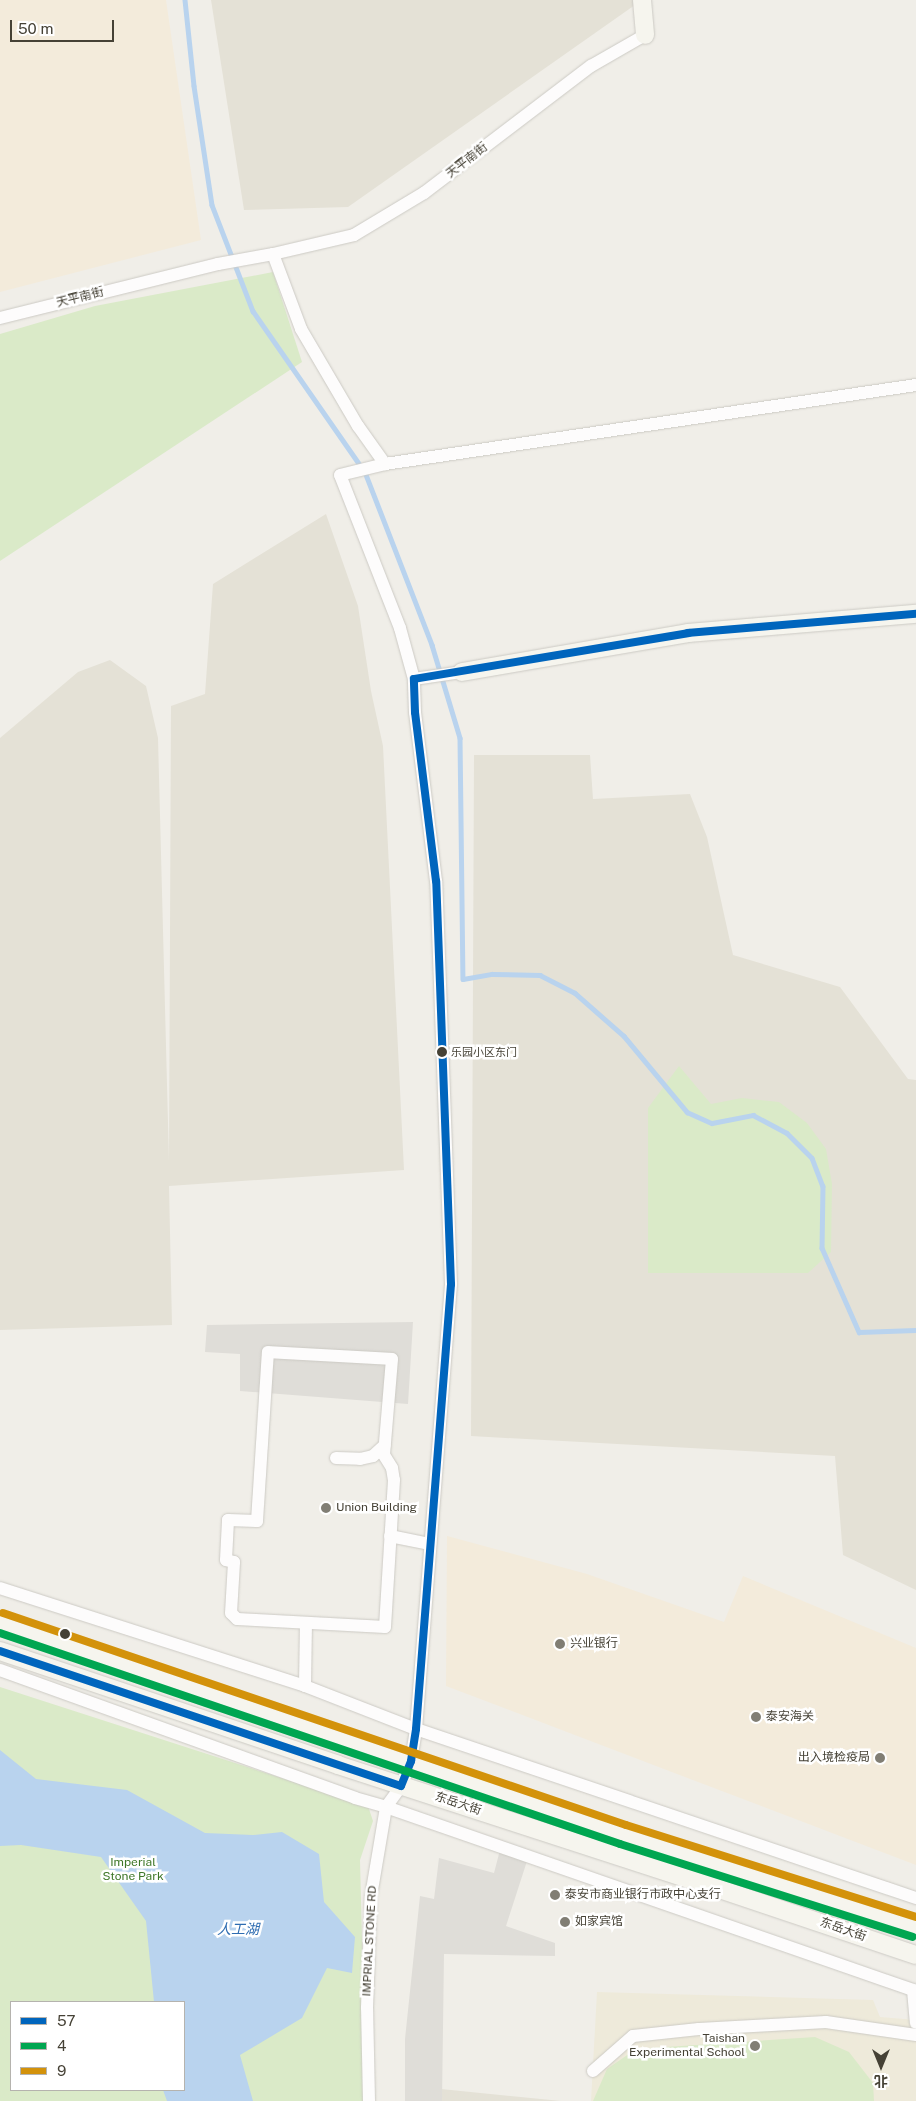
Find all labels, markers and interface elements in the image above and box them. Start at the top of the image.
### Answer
scale bar [12,10,116,42]
text: 50 m [18,20,53,37]
street label: 天平南街 [444,141,490,181]
street label: 天平南街 [55,285,105,311]
place label: 乐园小区东门 [451,1045,517,1059]
marker: 乐园小区东门 [437,1047,447,1057]
place label: Union Building [336,1501,417,1515]
marker: Union Building [320,1502,332,1514]
unlabelled marker [60,1629,70,1639]
place label: 兴业银行 [570,1637,618,1651]
marker: 兴业银行 [554,1638,566,1650]
place label: 泰安海关 [766,1710,814,1724]
marker: 泰安海关 [750,1711,762,1723]
place label: 出入境检疫局 [798,1751,870,1765]
marker: 出入境检疫局 [874,1752,886,1764]
street label: 东岳大街 [433,1790,483,1818]
park label: Imperial Stone Park [102,1856,164,1884]
street label: IMPRIAL STONE RD [360,1885,380,1997]
place label: 泰安市商业银行市政中心支行 [565,1888,721,1902]
marker: 泰安市商业银行市政中心支行 [549,1889,561,1901]
place label: 如家宾馆 [575,1915,623,1929]
street label: 东岳大街 [818,1915,868,1945]
marker: 如家宾馆 [559,1916,571,1928]
water label: 人工湖 [217,1921,259,1937]
legend [10,2001,185,2091]
text: 57 [57,2012,76,2029]
place label: Taishan Experimental School [629,2032,745,2060]
text: 4 [57,2037,66,2054]
marker: Taishan Experimental School [749,2040,761,2052]
north arrow [856,2041,906,2091]
text: 9 [57,2062,66,2079]
text: 北 [874,2073,888,2089]

